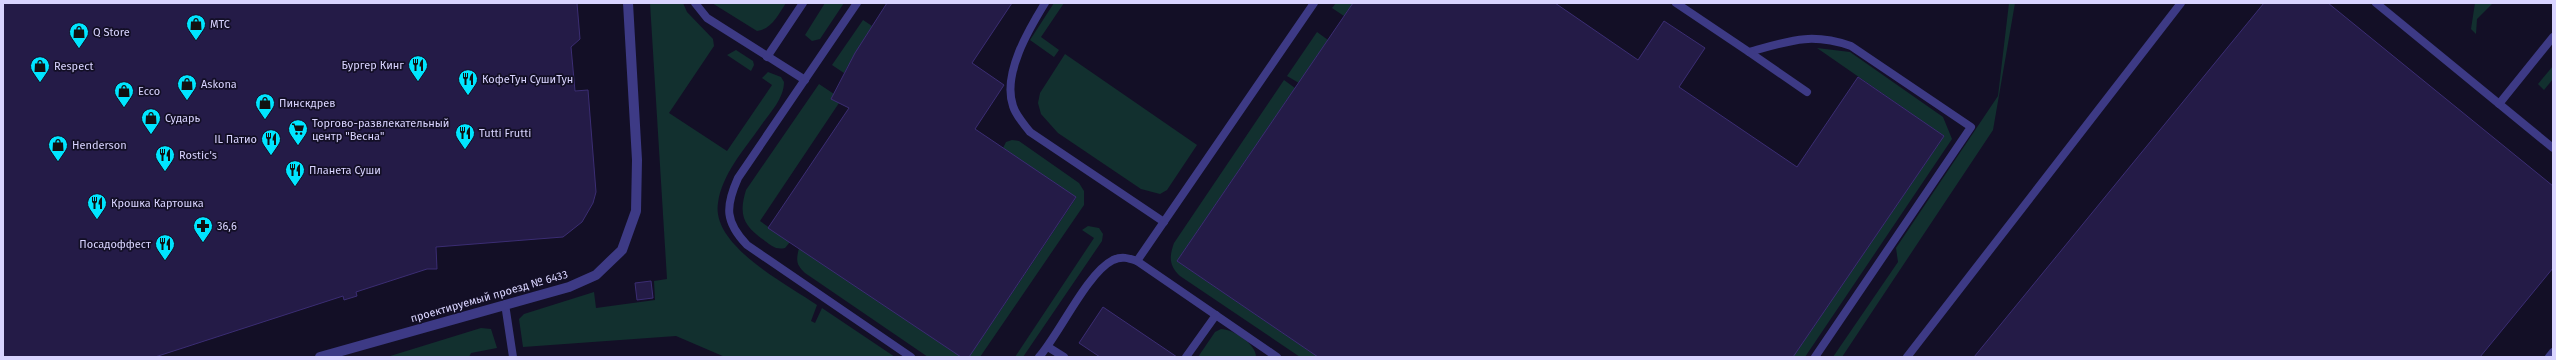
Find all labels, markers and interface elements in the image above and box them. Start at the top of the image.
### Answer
shop icon: МТС [185,13,207,41]
place label: МТС [210,18,230,31]
shop icon: Q Store [68,21,90,49]
place label: Q Store [93,26,130,39]
restaurant icon: Бургер Кинг [407,54,429,82]
shop icon: Respect [29,55,51,83]
place label: Бургер Кинг [342,59,404,72]
place label: Respect [54,60,93,73]
restaurant icon: КофеТун СушиТун [457,68,479,96]
shop icon: Askona [176,73,198,101]
place label: КофеТун СушиТун [482,73,573,86]
place label: Askona [201,78,237,91]
shop icon: Ecco [113,80,135,108]
place label: Ecco [138,85,160,98]
shop icon: Пинскдрев [254,92,276,120]
place label: Пинскдрев [279,97,335,110]
shop icon: Сударь [140,107,162,135]
place label: Сударь [165,112,201,125]
place label: Торгово-развлекательный центр "Весна" [312,117,449,143]
supermarket icon: Торгово-развлекательный центр "Весна" [287,118,309,146]
restaurant icon: Tutti Frutti [454,122,476,150]
place label: Tutti Frutti [479,127,531,140]
restaurant icon: IL Патио [260,128,282,156]
place label: IL Патио [214,133,257,146]
shop icon: Henderson [47,134,69,162]
place label: Henderson [72,139,127,152]
restaurant icon: Rostic's [154,144,176,172]
place label: Rostic's [179,149,217,162]
restaurant icon: Планета Суши [284,159,306,187]
place label: Планета Суши [309,164,381,177]
restaurant icon: Крошка Картошка [86,192,108,220]
place label: Крошка Картошка [111,197,204,210]
pharmacy icon: 36,6 [192,215,214,243]
place label: 36,6 [217,220,237,233]
restaurant icon: Посадоффест [154,233,176,261]
place label: Посадоффест [79,238,151,251]
street label: проектируемый проезд № 6433 [409,268,569,325]

